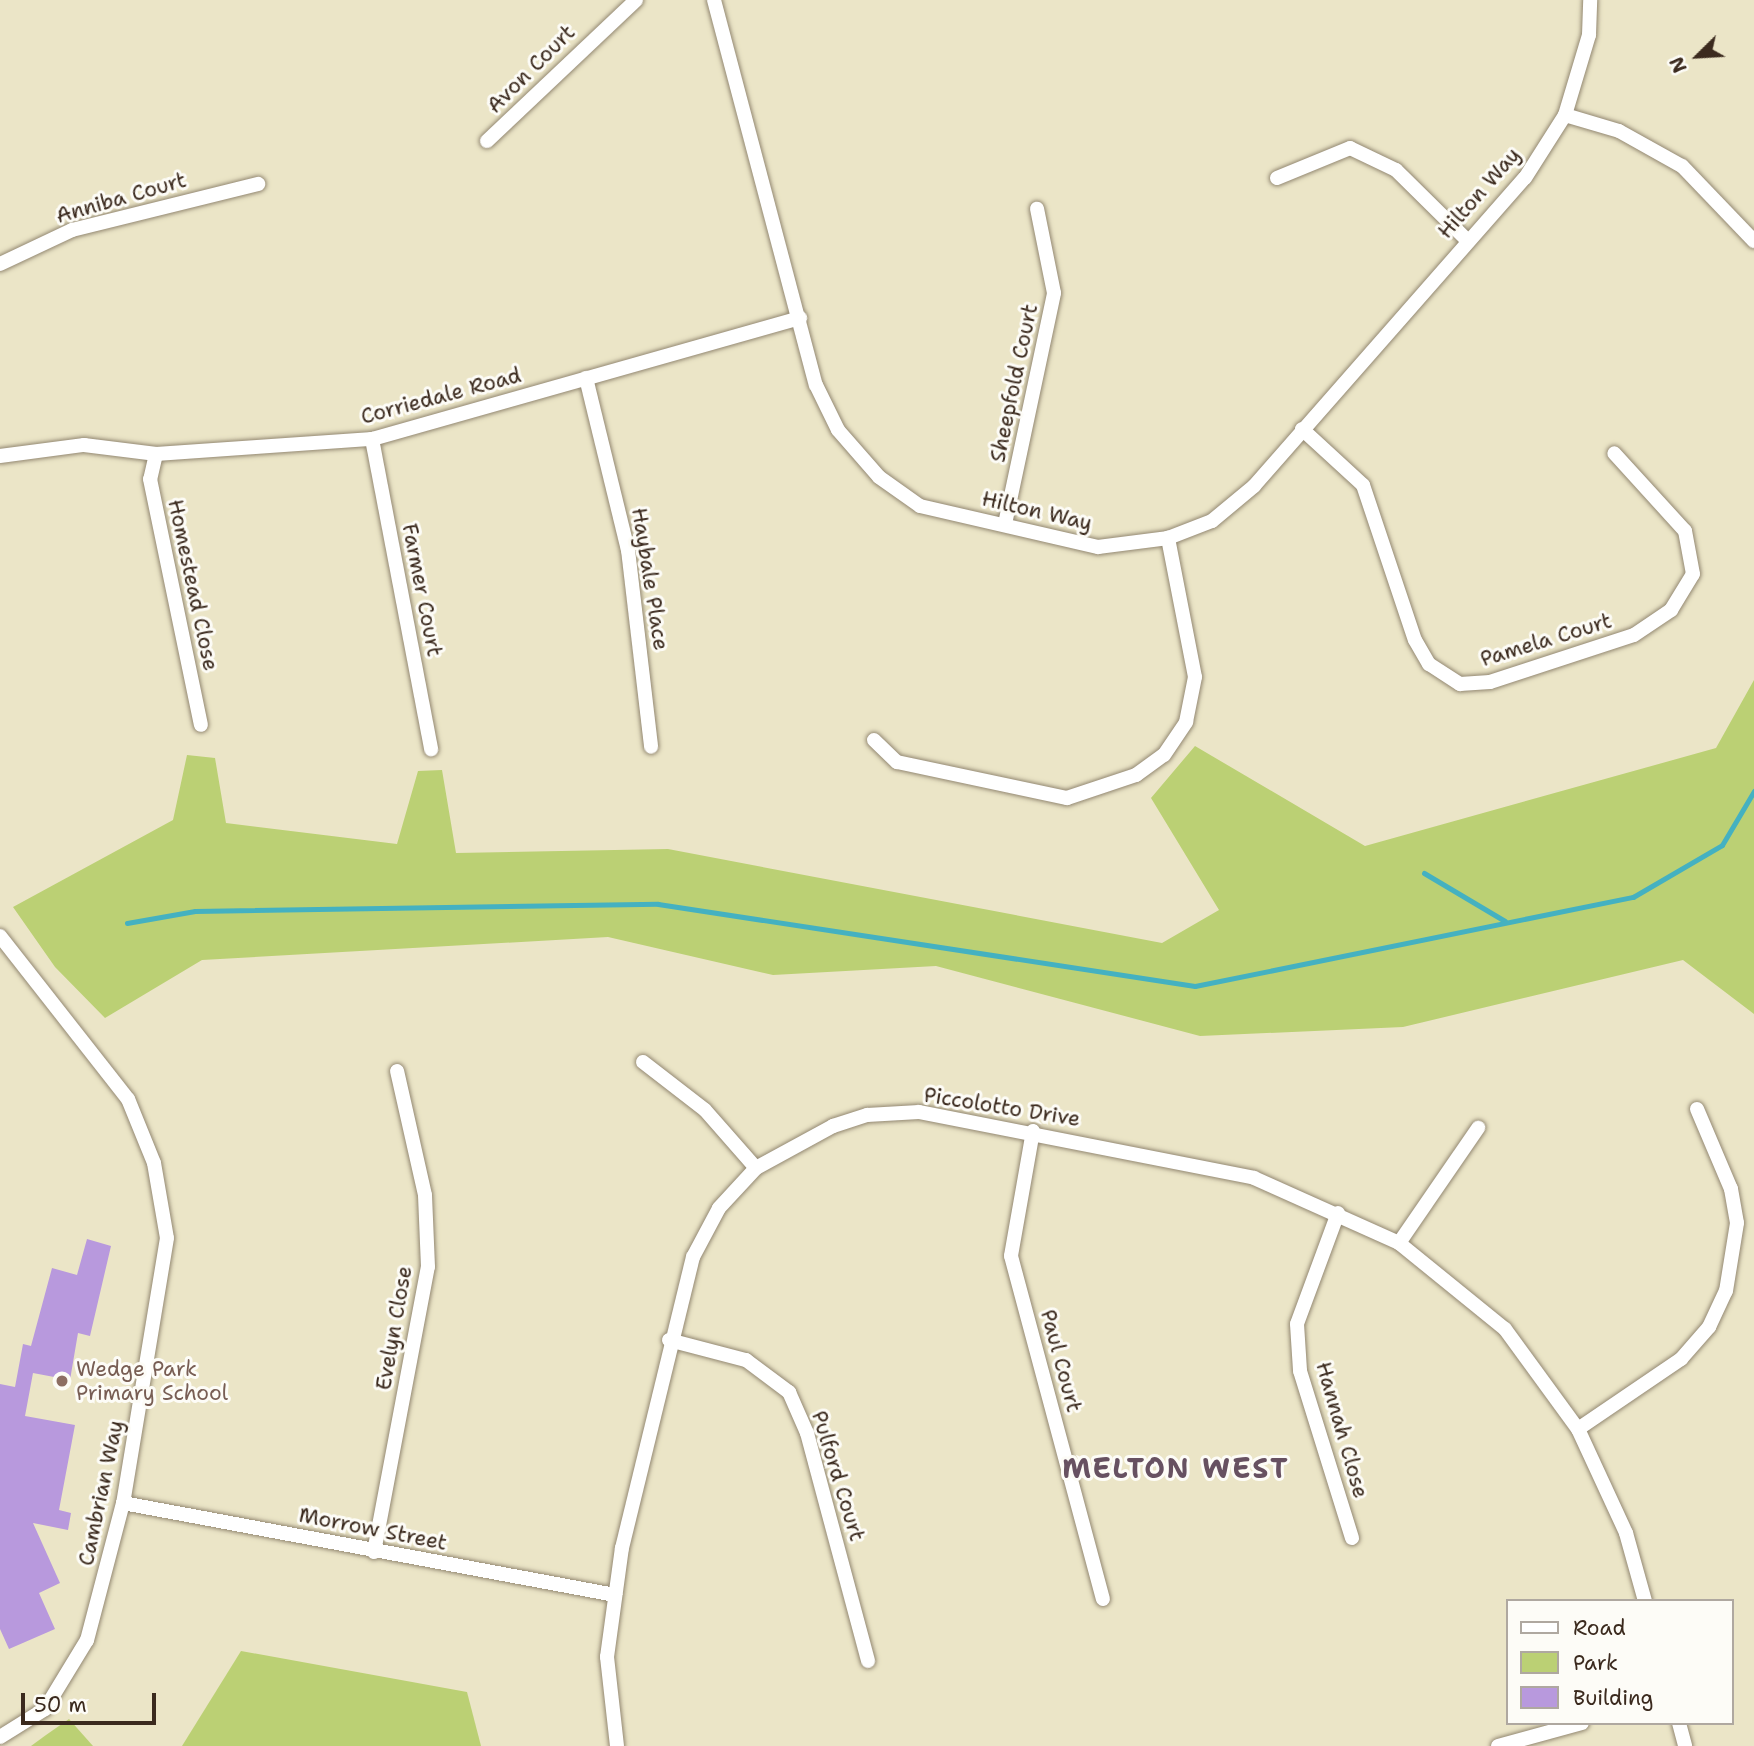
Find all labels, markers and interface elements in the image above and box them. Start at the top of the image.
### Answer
street label: Avon Court [482,20,580,118]
north arrow [1663,21,1733,91]
text: N [1664,53,1693,77]
street label: Hilton Way [1433,142,1525,244]
street label: Anniba Court [53,167,189,229]
street label: Sheepfold Court [985,301,1043,465]
street label: Corriedale Road [358,362,524,430]
street label: Hilton Way [979,486,1095,536]
street label: Homestead Close [163,497,223,673]
street label: Haybale Place [626,506,674,652]
street label: Farmer Court [397,521,447,659]
street label: Pamela Court [1477,608,1615,672]
street label: Piccolotto Drive [922,1082,1082,1132]
street label: Evelyn Close [371,1264,417,1392]
street label: Paul Court [1035,1307,1087,1415]
place label: Wedge Park Primary School [76,1356,228,1406]
street label: Hannah Close [1311,1359,1373,1501]
marker: Wedge Park Primary School [54,1373,70,1389]
street label: Pulford Court [806,1408,870,1544]
street label: Cambrian Way [73,1418,129,1568]
district label: MELTON WEST [1064,1451,1288,1485]
street label: Morrow Street [297,1502,449,1556]
legend [1506,1599,1733,1725]
text: Road [1573,1614,1626,1642]
text: Park [1573,1649,1618,1677]
scale bar [24,1680,159,1724]
text: Building [1573,1684,1653,1712]
text: 50 m [34,1691,87,1719]

